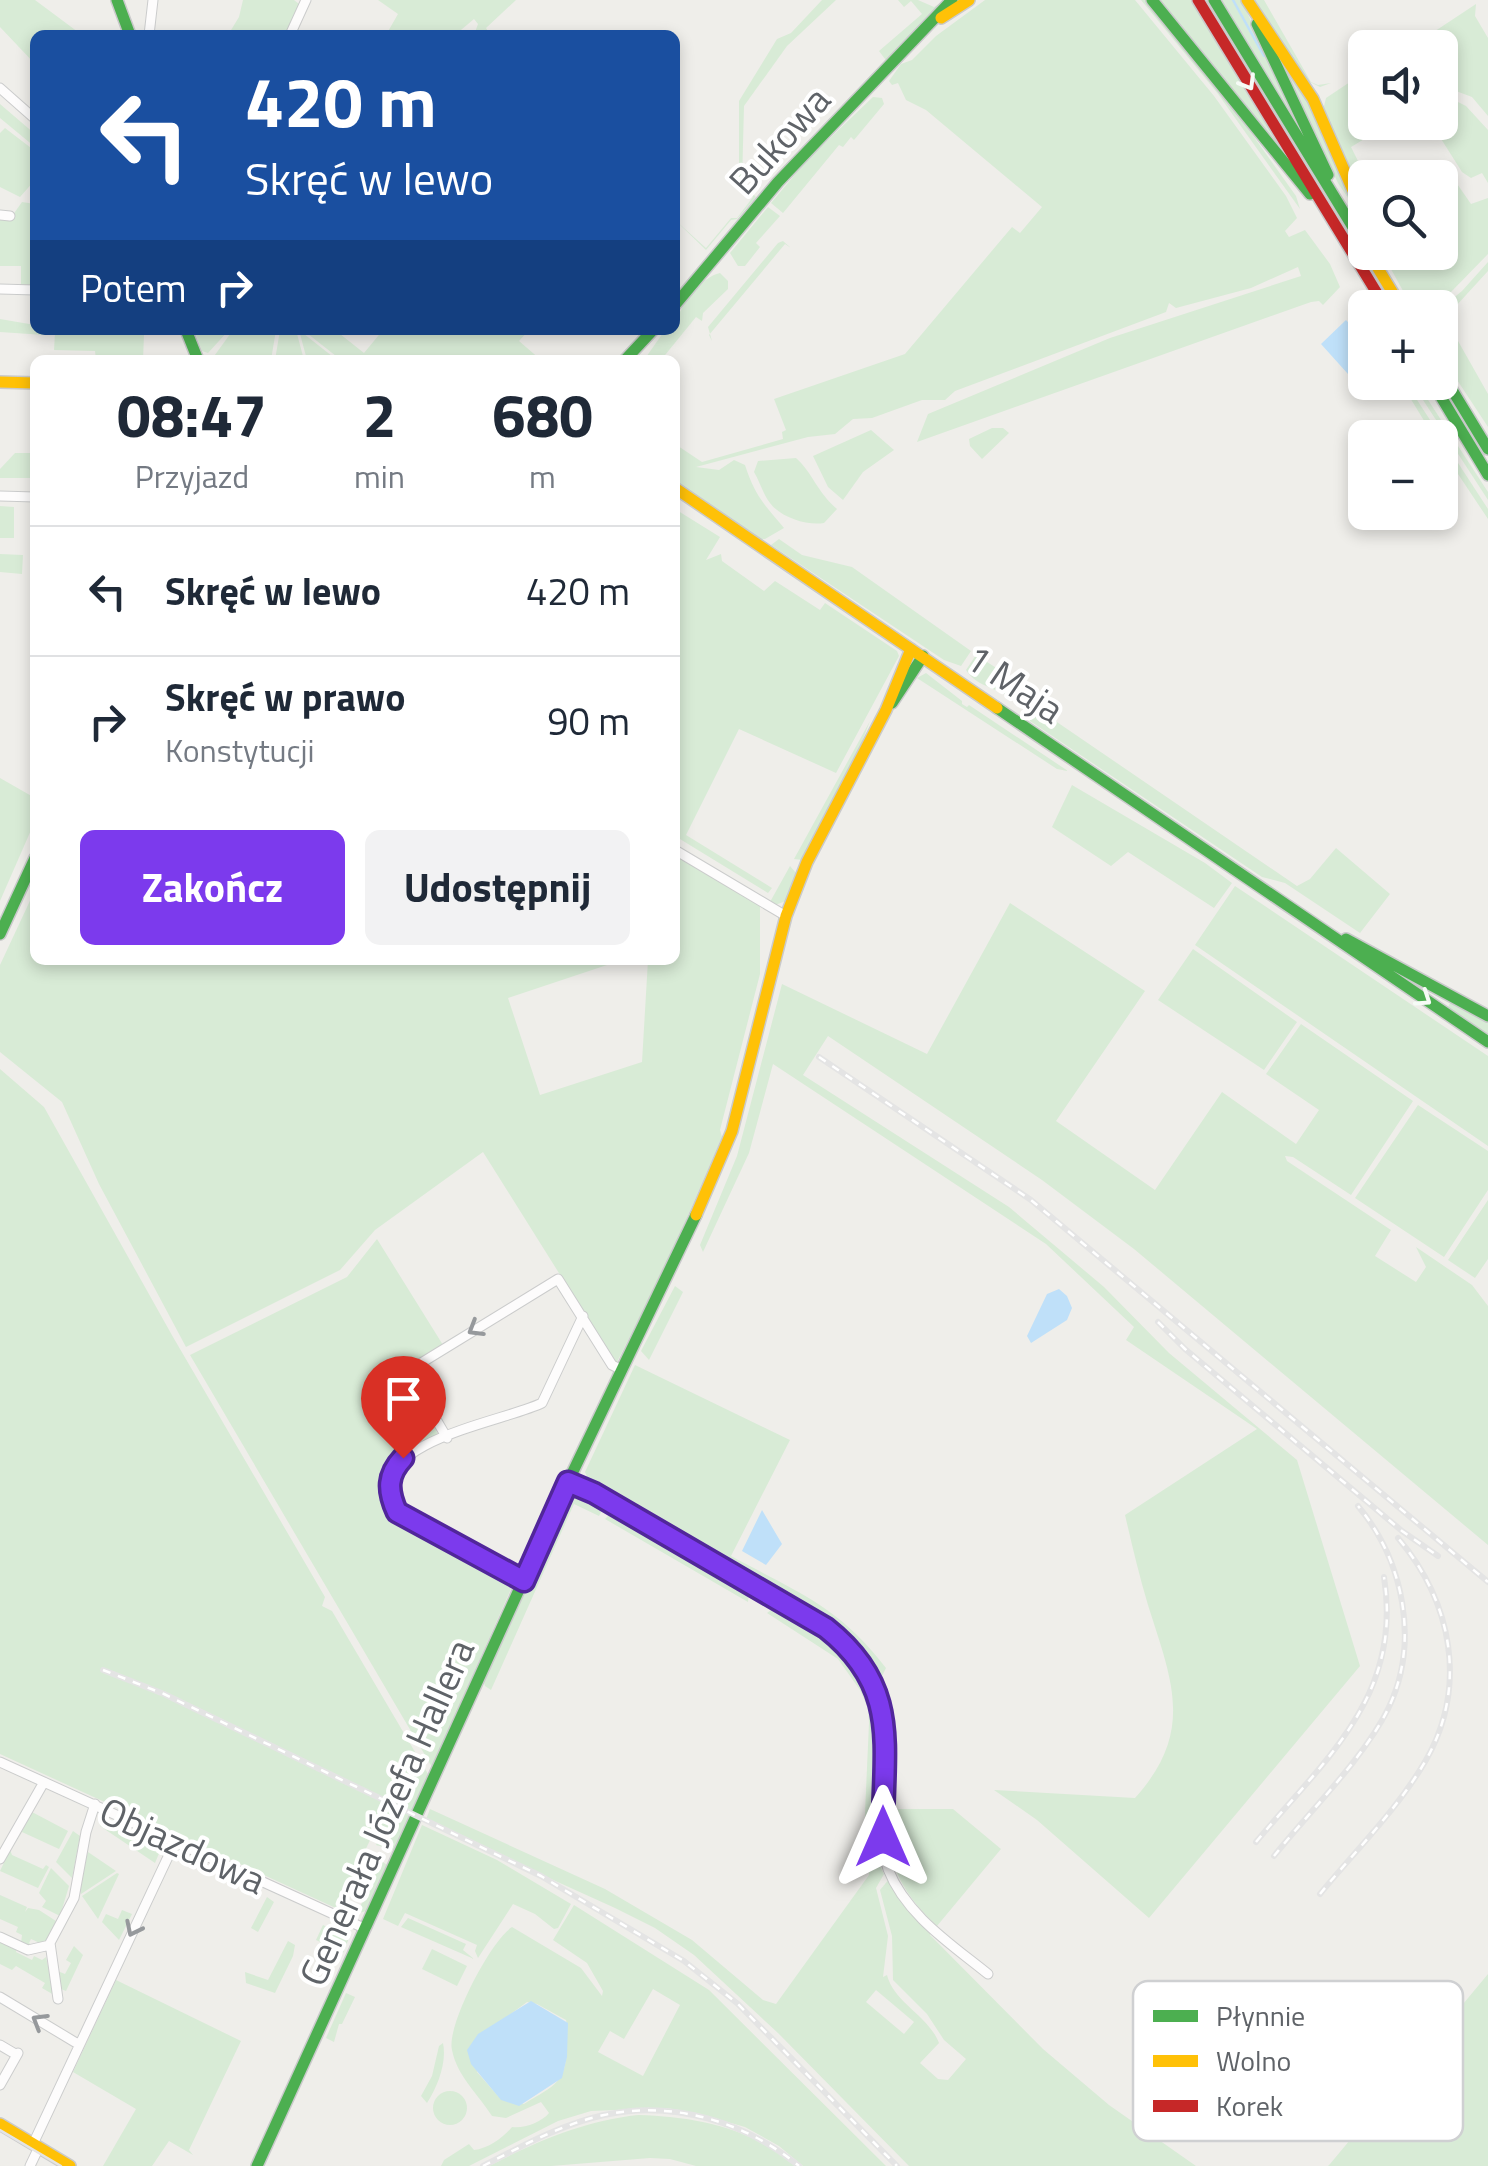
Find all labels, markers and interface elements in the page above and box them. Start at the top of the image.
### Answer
map controls [1348,30,1458,530]
button: sound [1348,30,1458,140]
text: 420 m [245,48,437,154]
icon: left [80,70,210,200]
one-way arrow [1236,72,1255,90]
street label: Bukowa [714,73,844,207]
text: Skręć w lewo [245,144,493,212]
button: search [1348,160,1458,270]
text: Potem [80,259,187,317]
icon: right [207,260,262,315]
button: + [1348,290,1458,400]
text: 08:47 [117,369,267,460]
text: 2 [363,369,396,460]
text: 680 [492,369,593,460]
button: − [1348,420,1458,530]
text: Przyjazd [135,452,249,500]
text: min [354,452,405,500]
text: m [529,452,556,500]
text: Skręć w lewo [165,562,381,620]
text: 420 m [526,562,630,620]
icon: left [80,564,135,619]
street label: 1 Maja [954,629,1076,737]
text: Skręć w prawo [165,668,405,726]
text: 90 m [547,692,630,750]
icon: right [80,694,135,749]
text: Konstytucji [165,726,315,774]
button: Zakończ [80,830,345,945]
button: Udostępnij [365,830,630,945]
one-way arrow [1413,987,1432,1005]
one-way arrow [468,1317,486,1336]
pin [361,1356,446,1459]
icon: arrive [376,1371,431,1426]
street label: Generała Józefa Hallera [283,1629,489,1995]
street label: Objazdowa [90,1781,276,1909]
position arrow [831,1785,935,1889]
one-way arrow [125,1919,145,1937]
legend [1133,1981,1463,2141]
text: Płynnie [1216,1994,1305,2037]
one-way arrow [32,2014,50,2033]
text: Wolno [1216,2039,1291,2082]
text: Korek [1216,2084,1283,2127]

